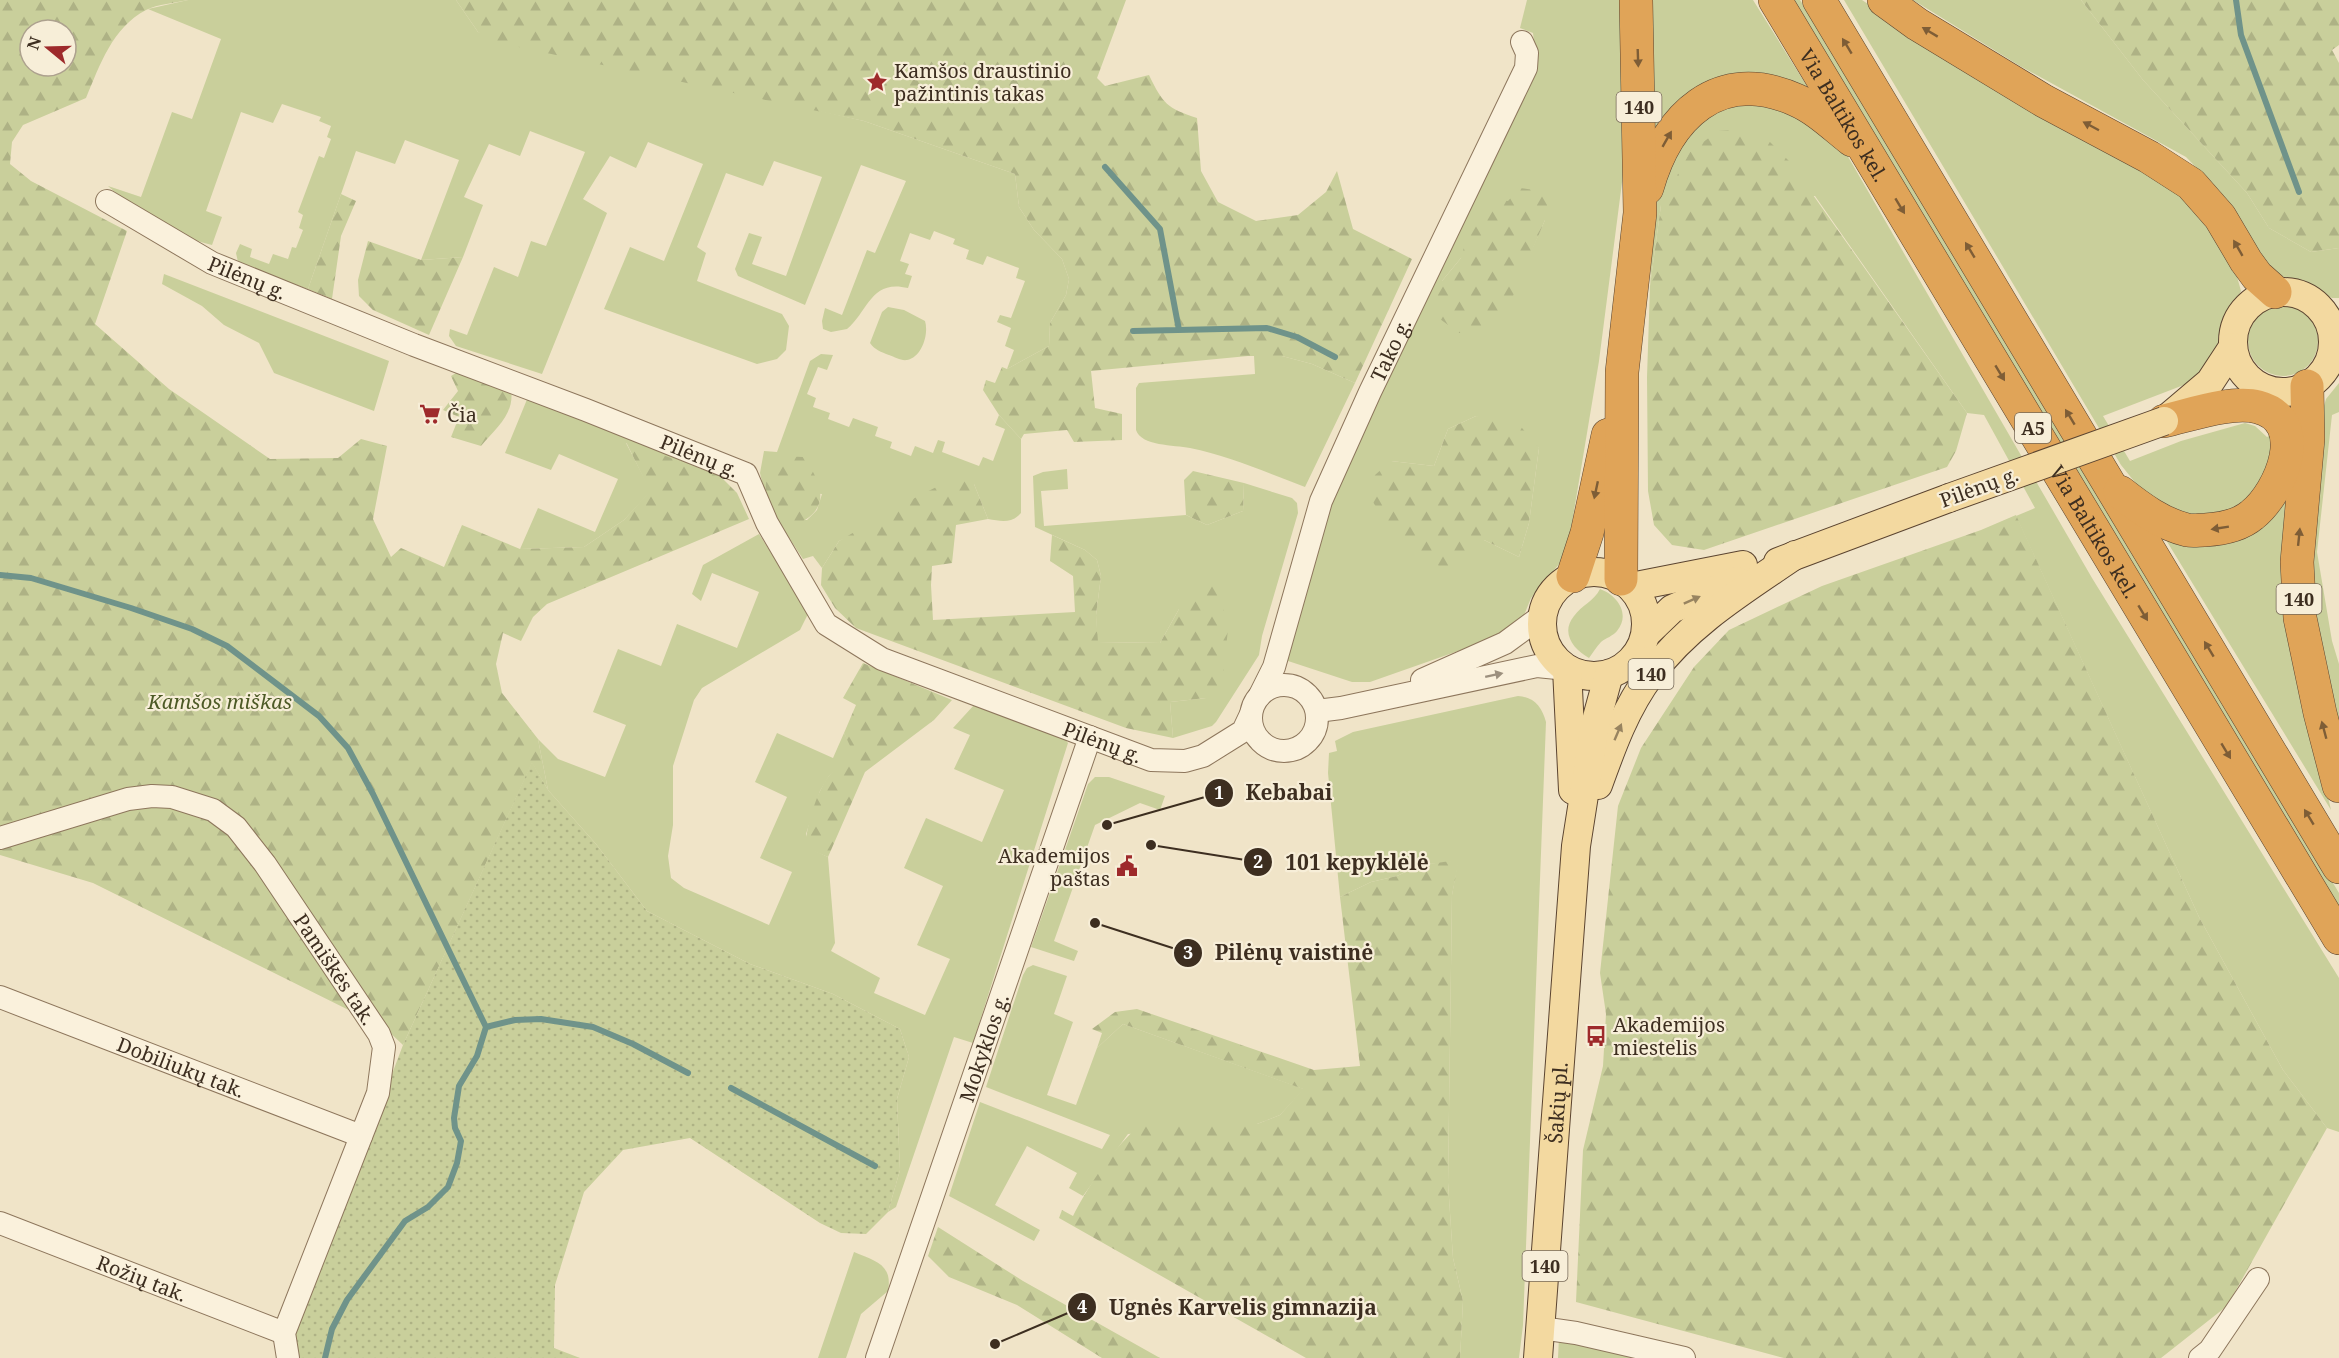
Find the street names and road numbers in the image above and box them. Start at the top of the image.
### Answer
street label: Via Baltikos kel. [1794,43,1894,186]
road number: 140 [1616,92,1662,122]
street label: Pilėnų g. [204,249,290,305]
street label: Tako g. [1364,314,1417,386]
road number: A5 [2015,413,2051,443]
street label: Pilėnų g. [656,428,743,483]
street label: Pilėnų g. [1936,460,2022,514]
street label: Via Baltikos kel. [2044,460,2145,603]
road number: 140 [2276,584,2322,614]
road number: 140 [1628,659,1674,689]
street label: Pilėnų g. [1059,715,1146,769]
street label: Pamiškės tak. [288,908,383,1030]
street label: Mokyklos g. [952,990,1014,1105]
street label: Dobiliukų tak. [113,1030,249,1104]
street label: Šakių pl. [1540,1061,1573,1144]
street label: Rožių tak. [93,1248,191,1308]
road number: 140 [1522,1251,1568,1281]

